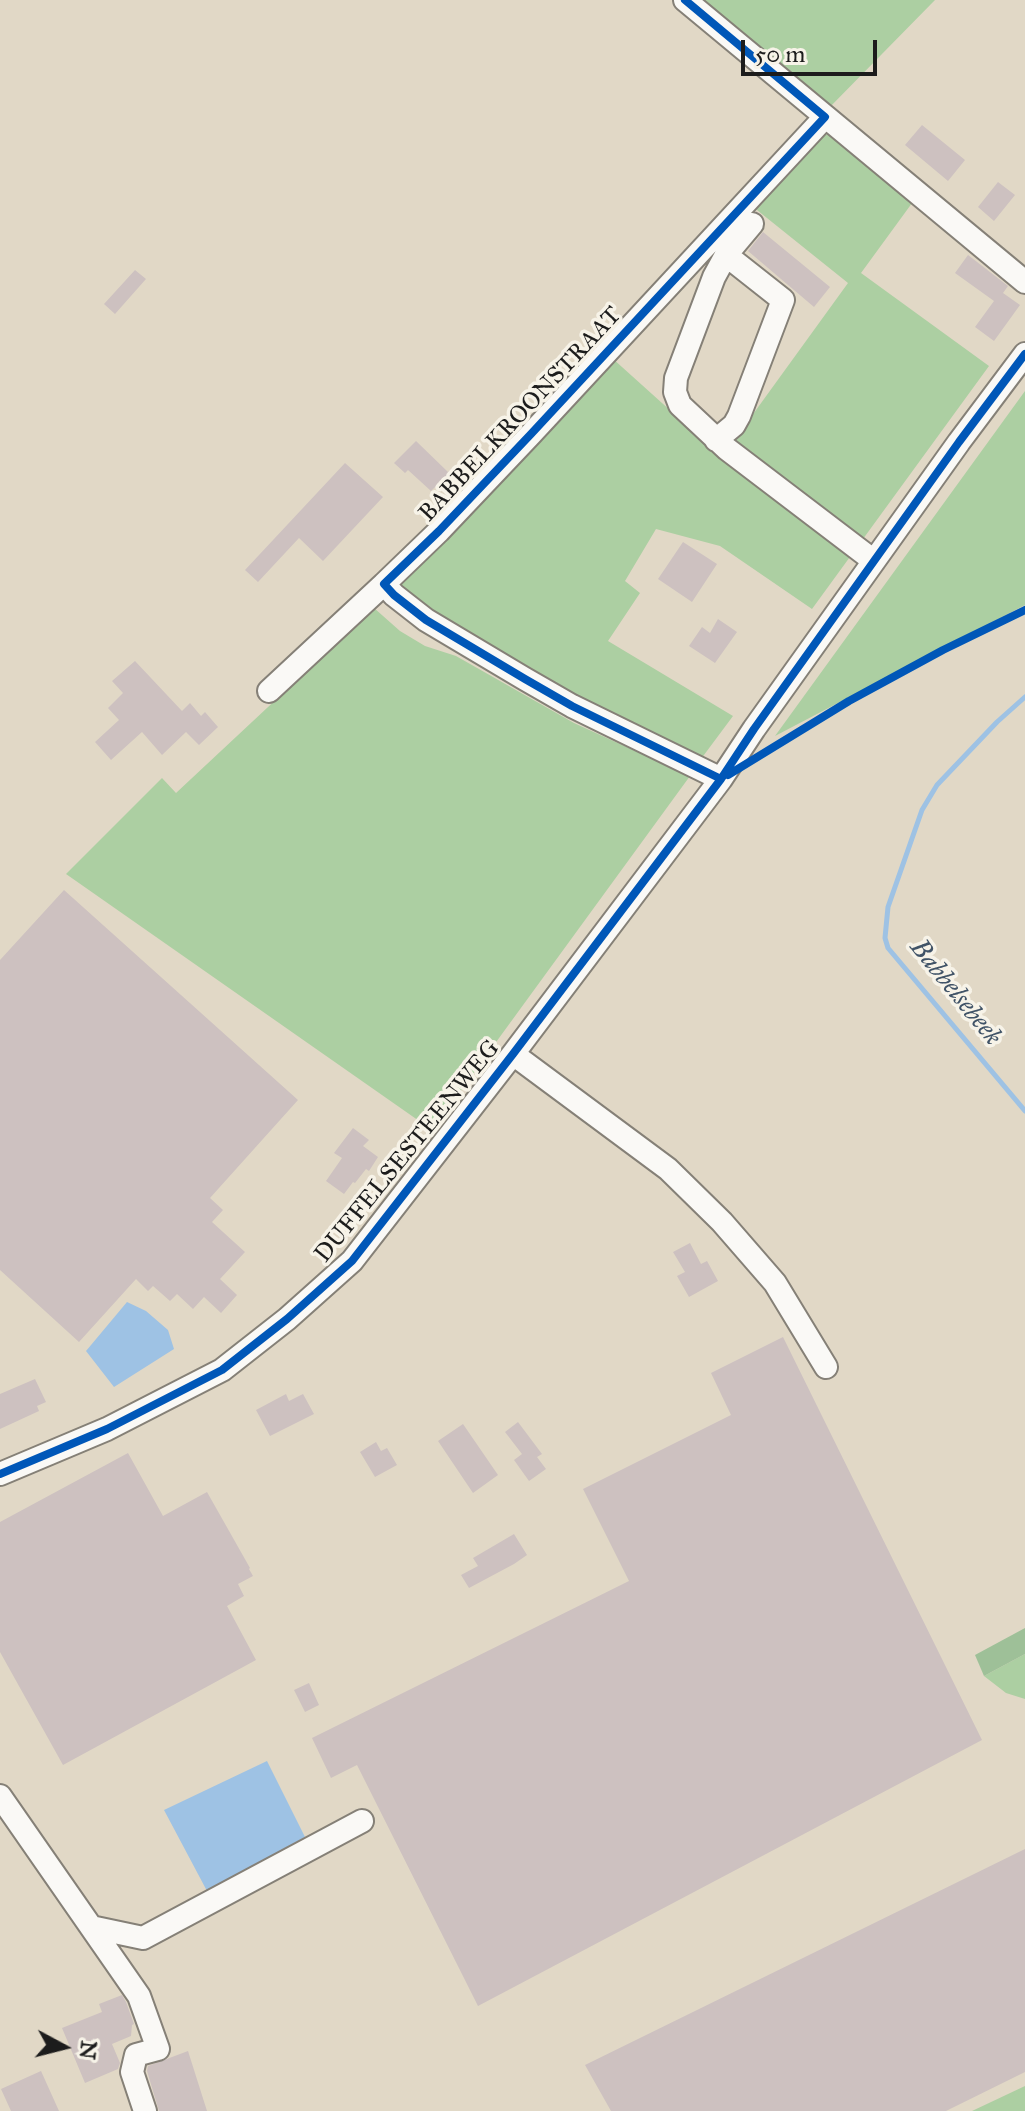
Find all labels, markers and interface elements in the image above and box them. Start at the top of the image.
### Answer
scale bar [745,24,881,74]
text: 50 m [755,39,805,69]
street label: BABBELKROONSTRAAT [414,302,628,528]
water label: Babbelsebeek [903,933,1007,1053]
street label: DUFFELSESTEENWEG [310,1035,506,1269]
north arrow [24,2007,104,2087]
text: N [74,2039,103,2061]

